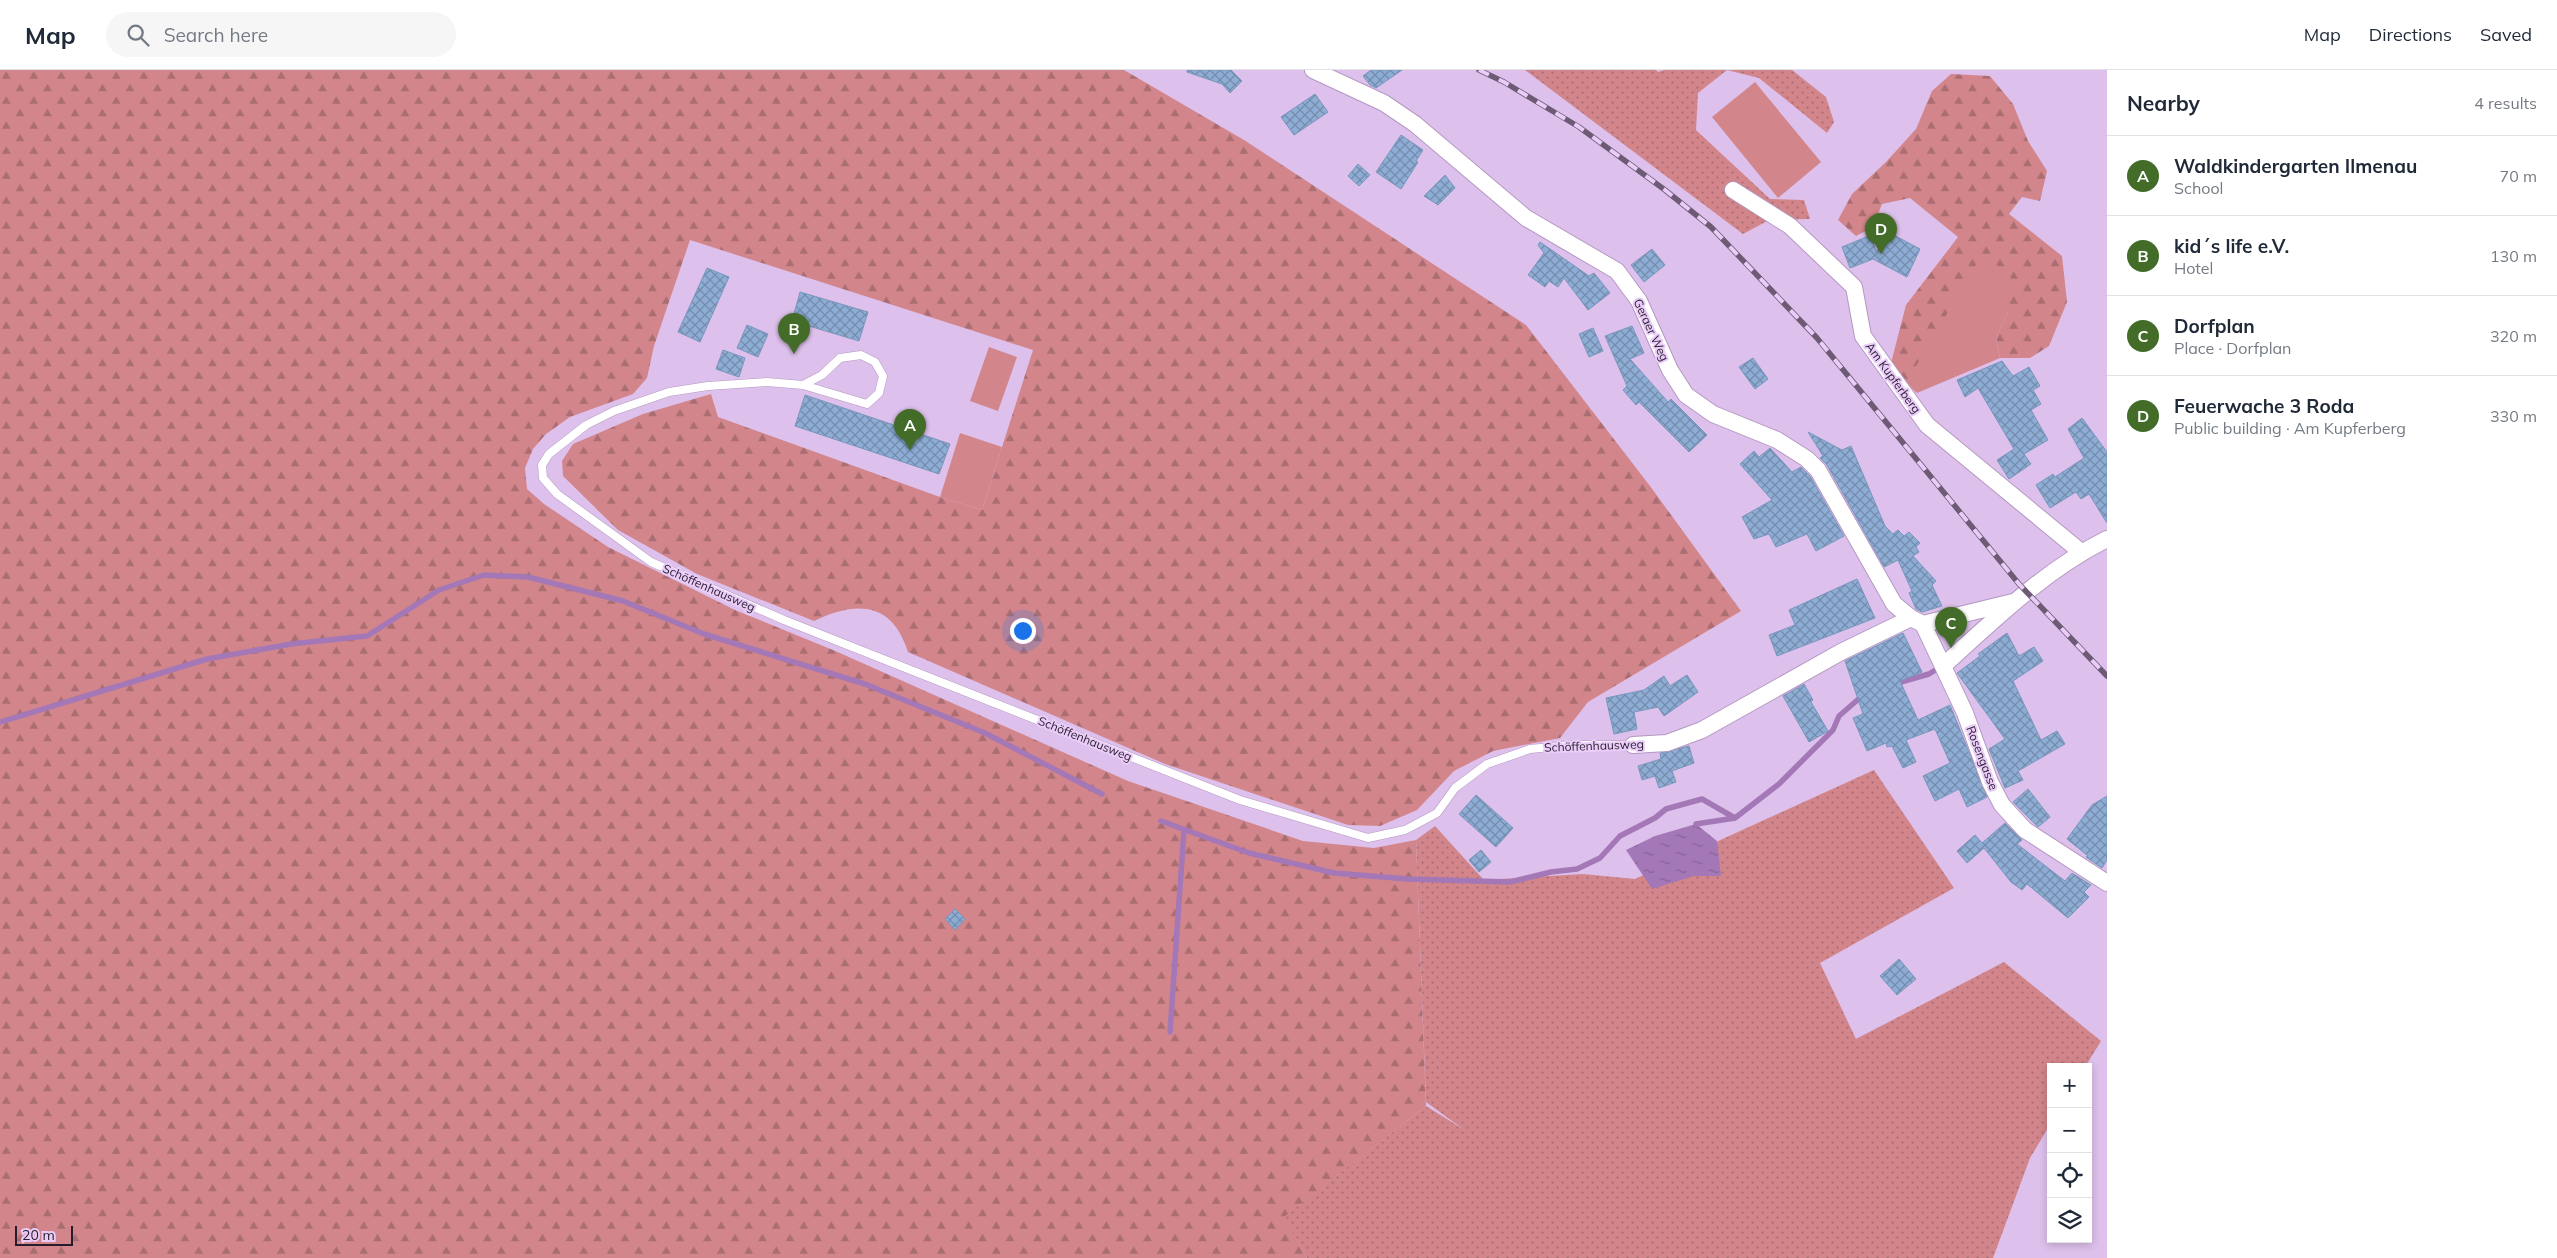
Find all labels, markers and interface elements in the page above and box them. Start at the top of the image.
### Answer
search box [106,12,456,57]
text: Map [25,20,76,50]
icon: search [124,21,152,49]
text: Search here [164,23,268,47]
text: Map [2304,23,2341,46]
text: Directions [2369,23,2452,46]
text: Saved [2480,23,2532,46]
text: Nearby [2127,90,2200,116]
text: 4 results [2474,93,2537,113]
text: Waldkindergarten Ilmenau [2174,154,2417,178]
text: A [2137,166,2149,186]
text: 70 m [2500,166,2537,186]
text: School [2174,178,2223,198]
pin: D [1865,213,1897,254]
text: kid´s life e.V. [2174,234,2289,258]
text: B [2137,246,2149,266]
text: 130 m [2490,246,2537,266]
text: Hotel [2174,258,2213,278]
street label: Geraer Weg [1630,296,1672,363]
pin: B [778,313,810,354]
text: Dorfplan [2174,314,2255,338]
text: C [2138,326,2148,346]
text: 320 m [2490,326,2537,346]
text: Place · Dorfplan [2174,338,2291,358]
street label: Am Kupferberg [1863,339,1924,416]
text: Feuerwache 3 Roda [2174,394,2354,418]
text: D [2137,406,2149,426]
text: 330 m [2490,406,2537,426]
pin: A [894,409,926,450]
text: Public building · Am Kupferberg [2174,418,2406,438]
street label: Schöffenhausweg [661,560,758,615]
pin: C [1935,607,1967,648]
your location [1010,618,1036,644]
street label: Schöffenhausweg [1036,713,1134,764]
street label: Rosengasse [1963,724,2002,792]
street label: Schöffenhausweg [1544,736,1644,755]
map controls [2047,1063,2092,1243]
button: + [2047,1063,2092,1108]
button: − [2047,1108,2092,1153]
button: locate [2047,1153,2092,1198]
button: layers [2047,1198,2092,1243]
scale bar [15,1223,72,1246]
text: 20 m [22,1226,55,1244]

